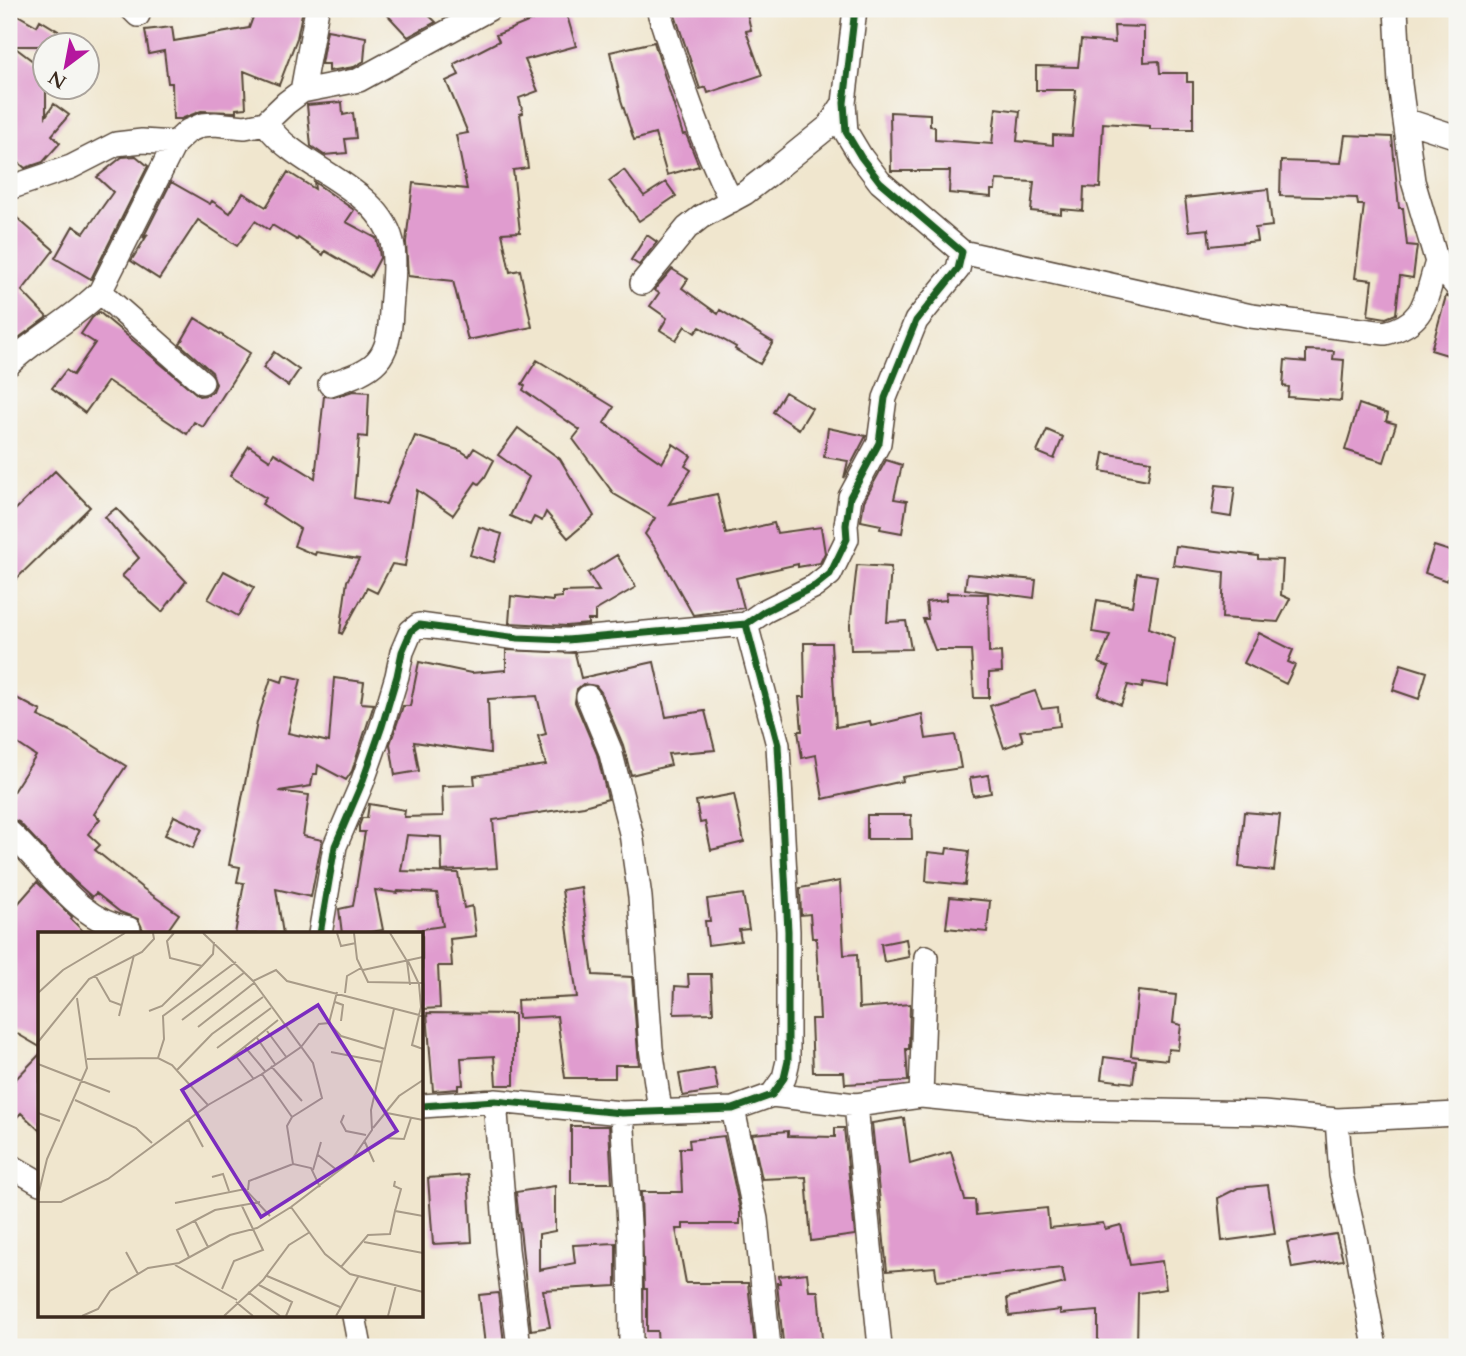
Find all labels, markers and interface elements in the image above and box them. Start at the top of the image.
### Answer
north arrow [32,32,102,102]
text: N [43,64,71,95]
inset map [38,932,424,1318]

